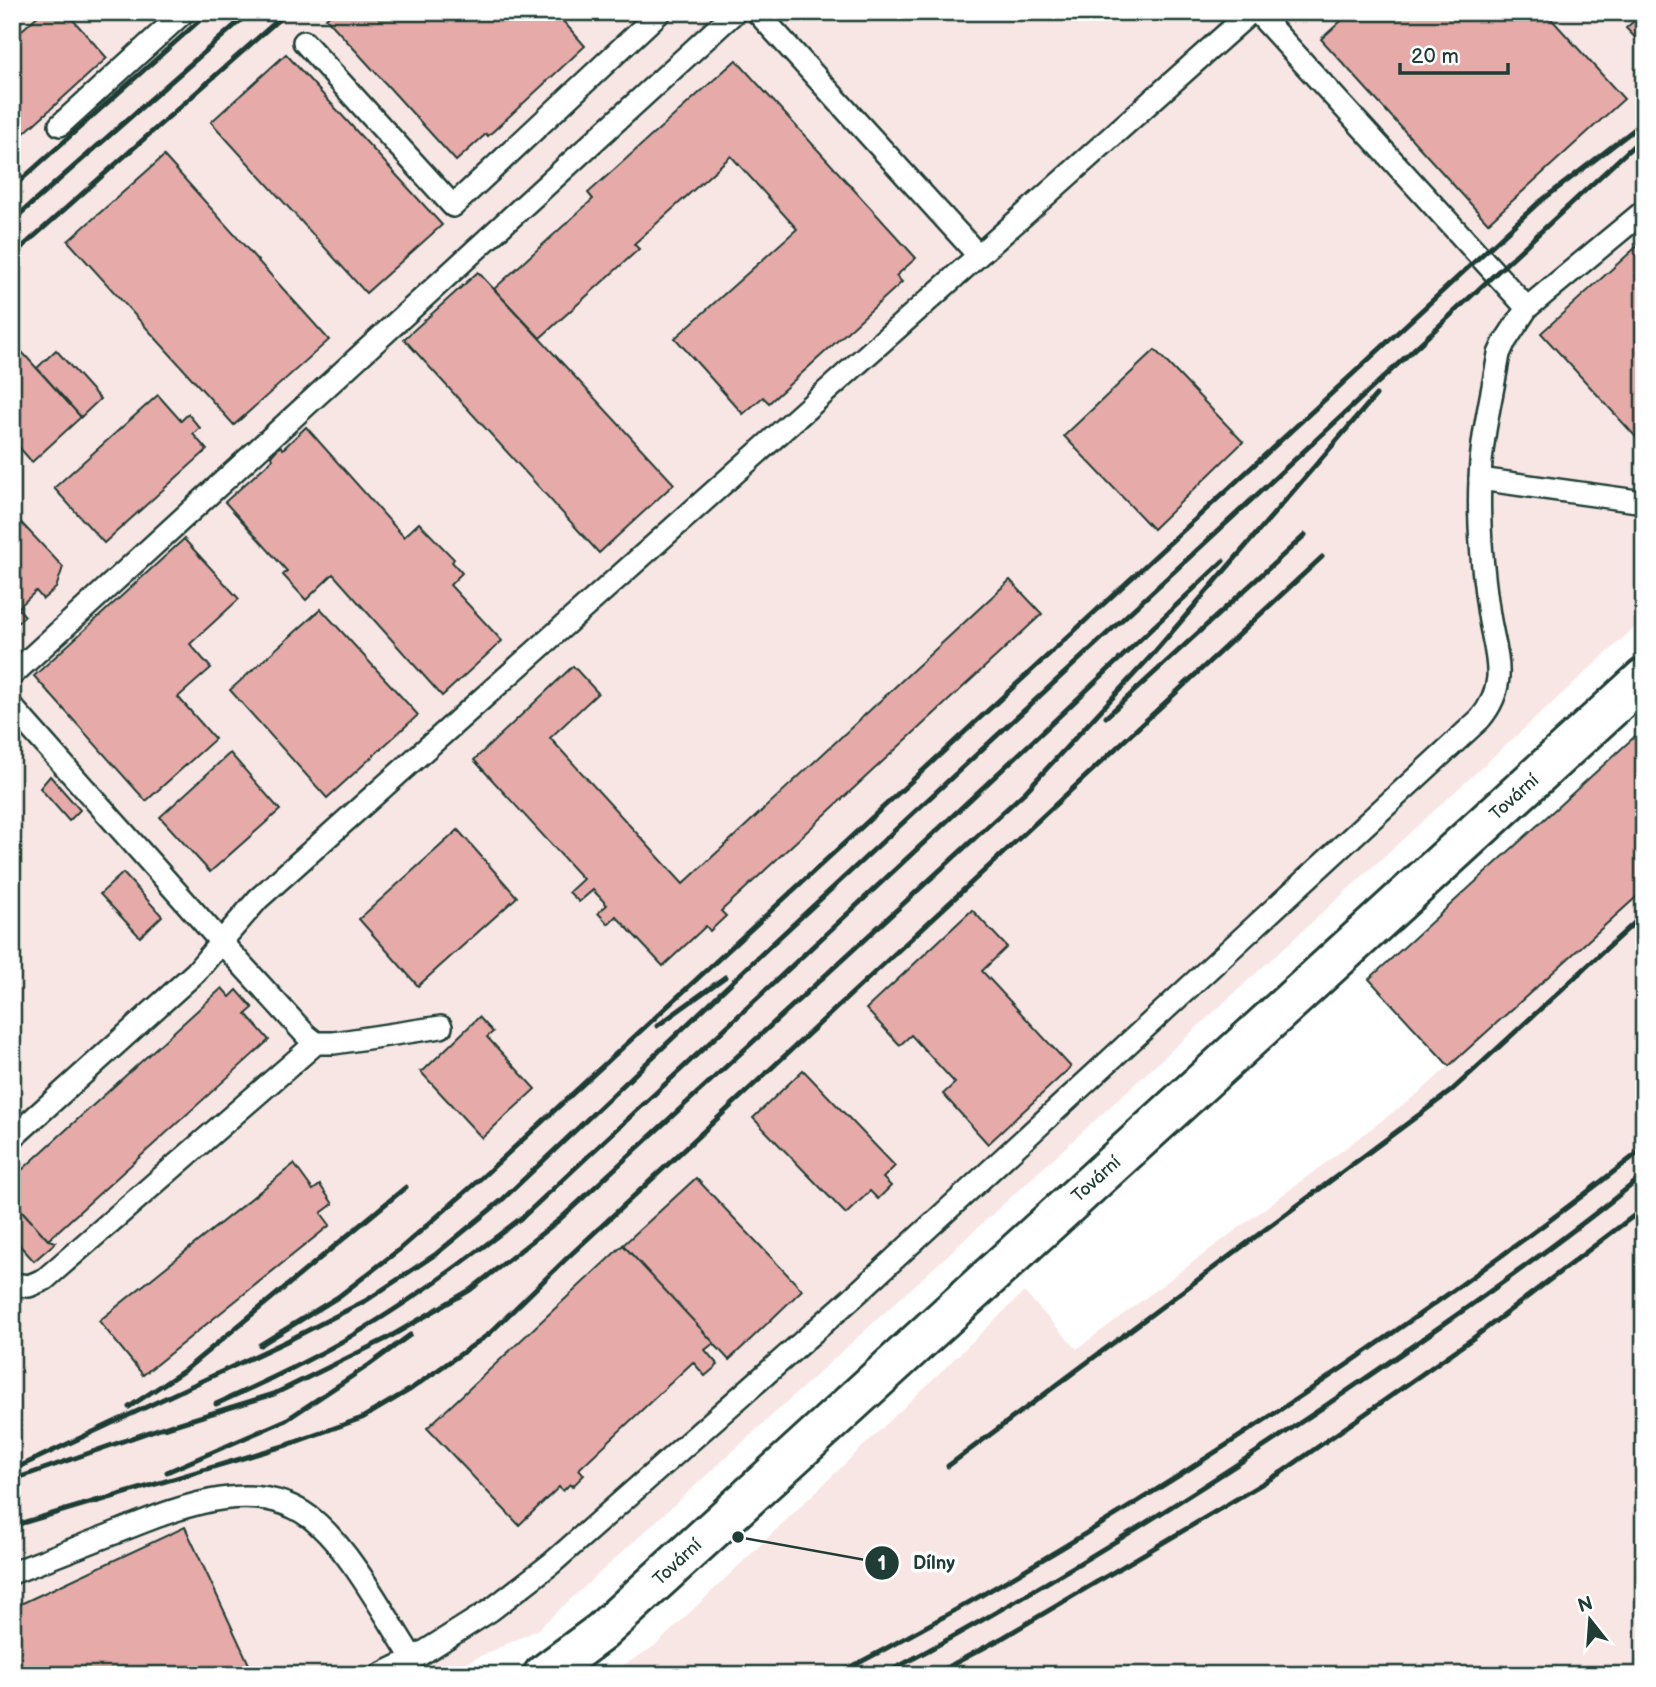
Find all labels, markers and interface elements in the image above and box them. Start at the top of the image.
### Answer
scale bar [1400,32,1509,76]
text: 20 m [1411,44,1459,69]
street label: Tovární [1486,769,1544,825]
street label: Tovární [1068,1151,1126,1207]
street label: Tovární [649,1534,706,1590]
callout: Dílny [864,1543,969,1583]
text: 1 [878,1551,886,1576]
text: Dílny [913,1552,955,1575]
north arrow [1554,1586,1624,1656]
text: N [1575,1592,1596,1618]

